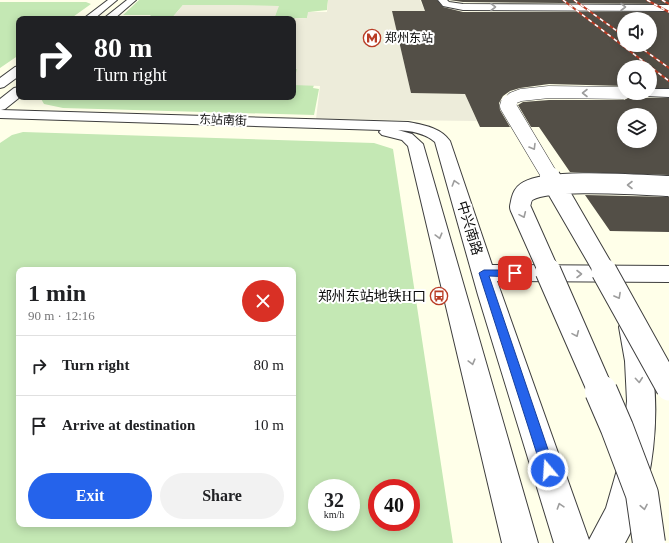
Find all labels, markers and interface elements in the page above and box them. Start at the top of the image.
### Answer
one-way arrow [490,3,496,11]
one-way arrow [620,3,626,11]
map controls [617,12,657,148]
button: sound [617,12,657,52]
metro station icon: 郑州东站 [362,28,382,48]
place label: 郑州东站 [385,31,433,45]
icon: right [28,32,80,84]
text: 80 m [94,32,152,63]
button: search [617,60,657,100]
text: Turn right [94,65,167,85]
one-way arrow [582,89,588,97]
button: layers [617,108,657,148]
street label: 东站南街 [199,112,247,128]
one-way arrow [528,143,535,150]
one-way arrow [451,179,460,186]
one-way arrow [627,181,633,189]
street label: 中兴南路 [454,199,485,257]
one-way arrow [519,211,527,218]
one-way arrow [434,232,443,239]
pin [498,256,532,290]
icon: arrive [504,262,526,284]
one-way arrow [576,270,582,278]
text: 1 min [28,280,86,306]
button: close [242,280,284,322]
bus stop icon: 郑州东站地铁H口 [429,286,449,306]
place label: 郑州东站地铁H口 [318,288,426,304]
one-way arrow [613,292,621,300]
text: 90 m · 12:16 [28,308,95,323]
one-way arrow [571,331,579,338]
icon: right [28,355,50,377]
text: Turn right [62,357,129,373]
text: 80 m [254,357,284,373]
one-way arrow [468,358,476,365]
one-way arrow [635,377,644,383]
icon: arrive [28,415,50,437]
text: Arrive at destination [62,417,195,433]
text: 10 m [254,417,284,433]
position arrow [527,449,569,491]
button: Exit [28,473,152,519]
button: Share [160,473,284,519]
speed limit sign: 40 [368,479,420,531]
text: 32 [324,489,344,511]
one-way arrow [556,503,565,510]
one-way arrow [639,504,648,510]
text: km/h [324,509,344,520]

